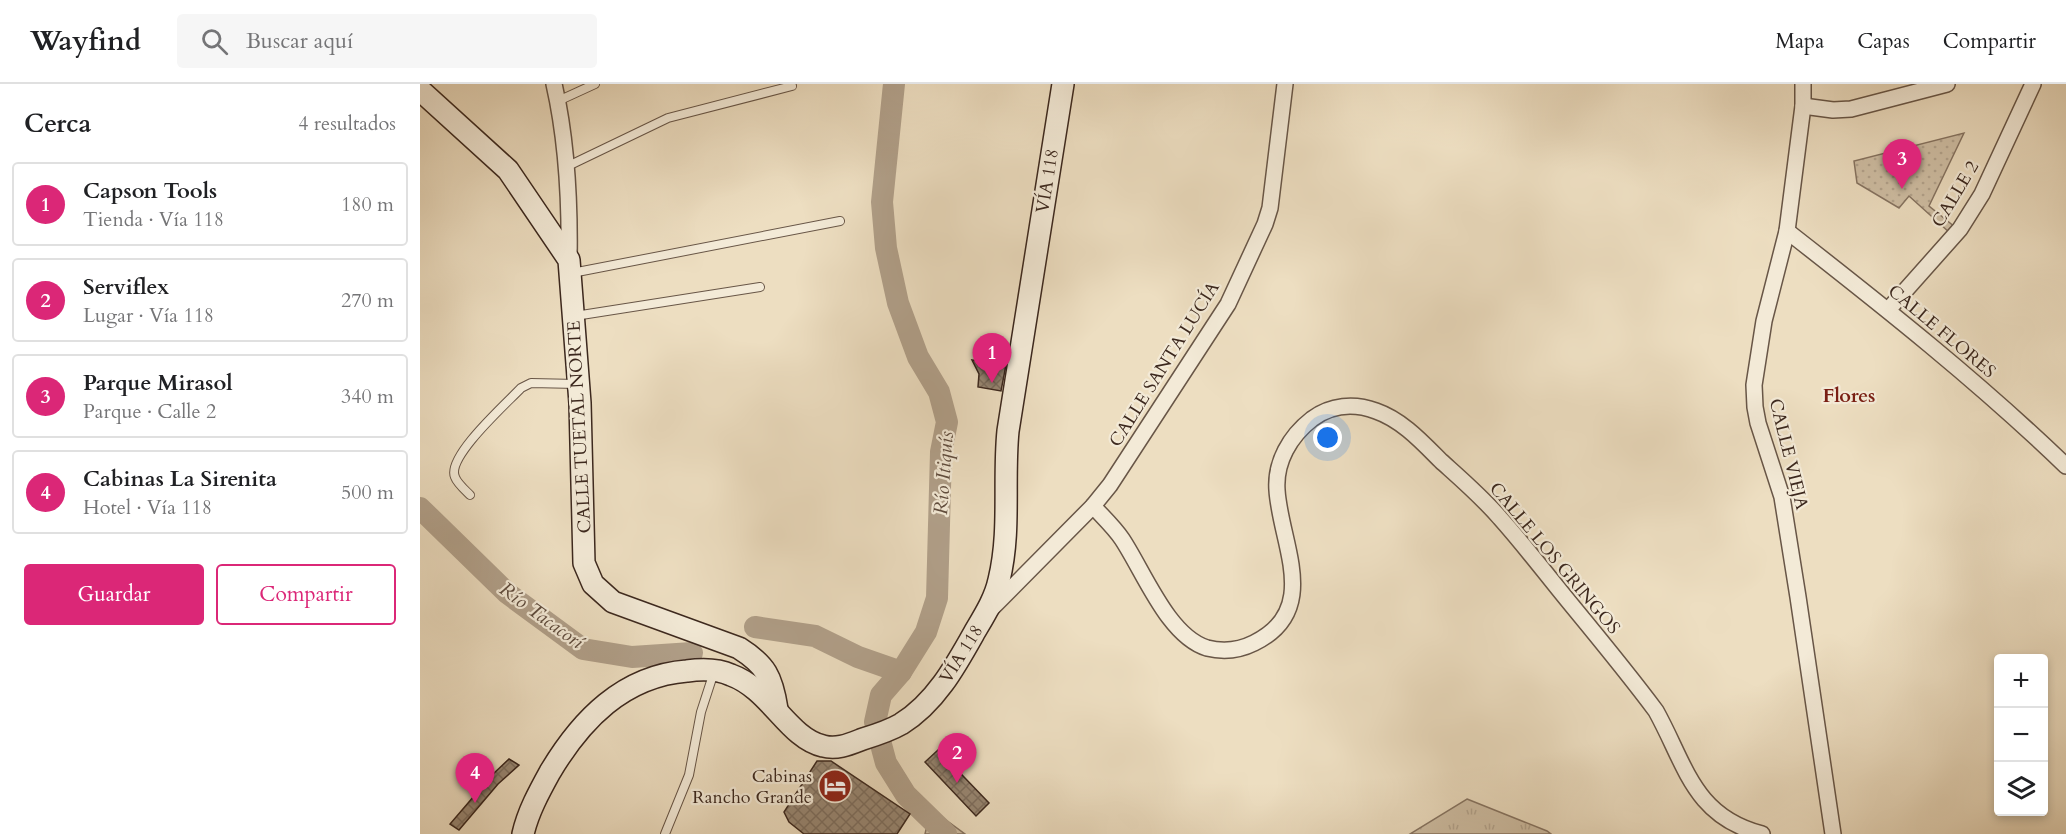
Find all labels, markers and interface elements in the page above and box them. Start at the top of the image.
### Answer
search box [177,14,597,68]
text: Wayfind [30,22,141,60]
icon: search [198,25,231,58]
text: Buscar aquí [246,26,353,56]
text: Mapa [1775,27,1824,56]
text: Capas [1857,27,1910,56]
text: Compartir [1943,27,2036,56]
text: Cerca [24,106,91,141]
text: 4 resultados [298,110,396,137]
pin: 3 [1882,140,1922,189]
street label: VÍA 118 [1030,147,1065,215]
street label: CALLE 2 [1926,156,1985,232]
text: Capson Tools [83,176,217,206]
text: 1 [40,191,51,218]
text: 180 m [341,191,394,218]
text: Tienda · Vía 118 [83,206,224,233]
text: Serviflex [83,272,169,302]
street label: CALLE SANTA LUCÍA [1103,277,1226,452]
street label: CALLE FLORES [1882,279,2001,384]
text: 2 [40,287,51,314]
text: 270 m [341,287,394,314]
text: Lugar · Vía 118 [83,302,214,329]
street label: CALLE TUETAL NORTE [561,320,598,534]
pin: 1 [972,334,1012,383]
text: Parque Mirasol [83,368,233,398]
district label: Flores [1822,382,1876,409]
text: 3 [40,383,51,410]
text: 340 m [341,383,394,410]
street label: CALLE VIEJA [1763,396,1814,512]
text: Parque · Calle 2 [83,398,216,425]
your location [1313,423,1342,452]
water label: Río Itiquís [927,430,960,516]
text: Cabinas La Sirenita [83,464,277,494]
street label: CALLE LOS GRINGOS [1483,477,1626,640]
text: 4 [40,479,51,506]
text: 500 m [341,479,394,506]
text: Hotel · Vía 118 [83,494,212,521]
button: Guardar [24,564,204,625]
button: Compartir [216,564,396,625]
water label: Río Tacacorí [494,576,591,656]
street label: VÍA 118 [934,620,989,688]
map controls [1994,654,2048,816]
button: + [1994,654,2048,708]
button: − [1994,708,2048,762]
pin: 2 [938,734,976,783]
pin: 4 [456,754,494,803]
button: layers [1994,762,2048,816]
place label: Cabinas Rancho Grande [692,764,812,810]
hotel icon: Cabinas Rancho Grande [817,768,853,804]

